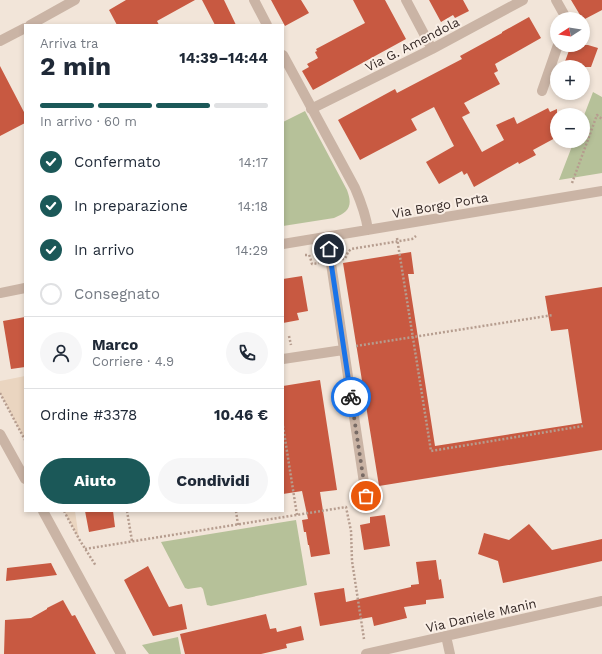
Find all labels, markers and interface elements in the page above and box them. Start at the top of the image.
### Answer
north arrow [550,12,590,52]
map controls [550,12,590,148]
street label: Via G. Amendola [363,14,463,75]
text: Arriva tra [40,36,98,51]
text: 14:39–14:44 [179,49,268,67]
text: 2 min [40,51,111,81]
button: + [550,60,590,100]
button: − [550,108,590,148]
text: In arrivo · 60 m [40,114,137,129]
icon: check [40,151,62,173]
text: Confermato [74,153,161,171]
text: 14:17 [239,155,268,170]
street label: Via Borgo Porta [391,190,490,221]
icon: check [40,195,62,217]
text: In preparazione [74,197,188,215]
text: 14:18 [238,199,268,214]
pin [312,232,346,266]
icon: home [318,238,340,260]
icon: check [40,239,62,261]
text: In arrivo [74,241,134,259]
text: 14:29 [236,243,268,258]
text: Consegnato [74,285,160,303]
button: person [40,332,82,374]
button: phone [226,332,268,374]
text: Marco [92,336,138,354]
text: Corriere · 4.9 [92,354,174,369]
courier [331,377,371,417]
icon: bike [340,386,362,408]
text: Ordine #3378 [40,406,137,424]
text: 10.46 € [214,406,268,424]
button: Aiuto [40,458,150,504]
button: Condividi [158,458,268,504]
pin [349,479,383,513]
icon: bag [355,485,377,507]
street label: Via Daniele Manin [424,595,538,636]

